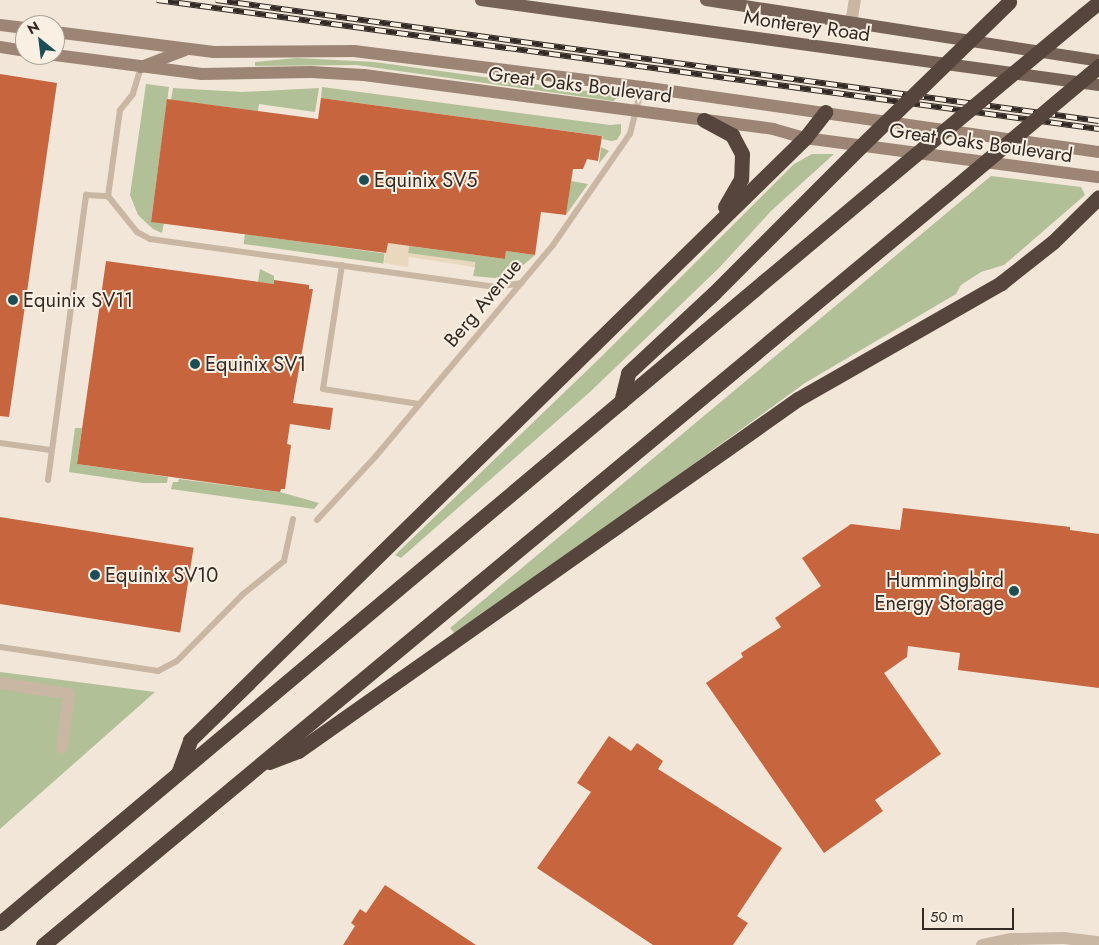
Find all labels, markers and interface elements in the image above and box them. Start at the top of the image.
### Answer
street label: Monterey Road [742,5,872,47]
north arrow [15,15,65,65]
text: N [23,16,43,39]
street label: Great Oaks Boulevard [487,62,673,108]
street label: Great Oaks Boulevard [888,118,1074,168]
place label: Equinix SV5 [374,168,478,192]
marker: Equinix SV5 [358,174,370,186]
street label: Berg Avenue [439,254,527,352]
place label: Equinix SV11 [23,288,133,312]
marker: Equinix SV11 [7,294,19,306]
place label: Equinix SV1 [205,352,306,376]
marker: Equinix SV1 [189,358,201,370]
place label: Equinix SV10 [105,563,218,587]
place label: Hummingbird Energy Storage [875,568,1004,615]
marker: Equinix SV10 [89,569,101,581]
marker: Hummingbird Energy Storage [1008,585,1020,597]
scale bar [924,898,1016,930]
text: 50 m [930,906,964,928]

